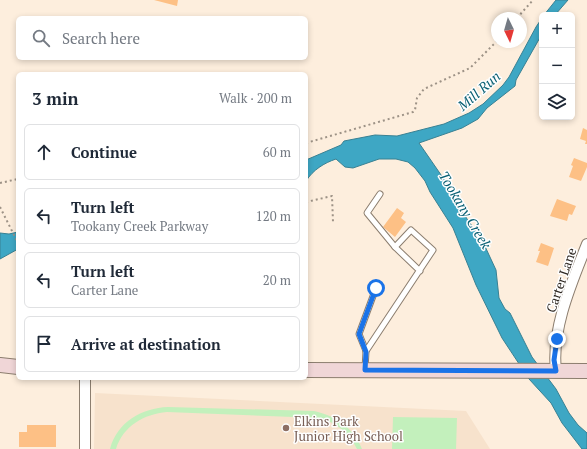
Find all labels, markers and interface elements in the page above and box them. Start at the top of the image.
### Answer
north arrow [491,12,527,48]
map controls [539,12,575,120]
button: + [539,12,575,48]
search box [16,16,308,60]
icon: search [30,27,52,49]
text: Search here [62,28,140,48]
button: − [539,48,575,84]
water label: Mill Run [452,67,504,115]
button: layers [539,84,575,120]
text: 3 min [32,87,79,110]
text: Walk · 200 m [219,89,292,107]
icon: ahead [33,141,55,163]
text: Continue [71,142,137,162]
text: 60 m [263,143,291,161]
water label: Tookany Creek [435,167,496,252]
text: Turn left [71,197,135,217]
icon: left [33,205,55,227]
text: 120 m [256,207,291,225]
text: Tookany Creek Parkway [71,217,208,235]
street label: Carter Lane [542,245,580,315]
text: Turn left [71,261,135,281]
icon: left [33,269,55,291]
text: 20 m [263,271,291,289]
route start [367,279,385,297]
text: Carter Lane [71,281,138,299]
route end [548,330,566,348]
icon: arrive [33,333,55,355]
text: Arrive at destination [71,334,221,354]
place label: Elkins Park Junior High School [294,412,403,445]
marker: Elkins Park Junior High School [281,423,291,433]

